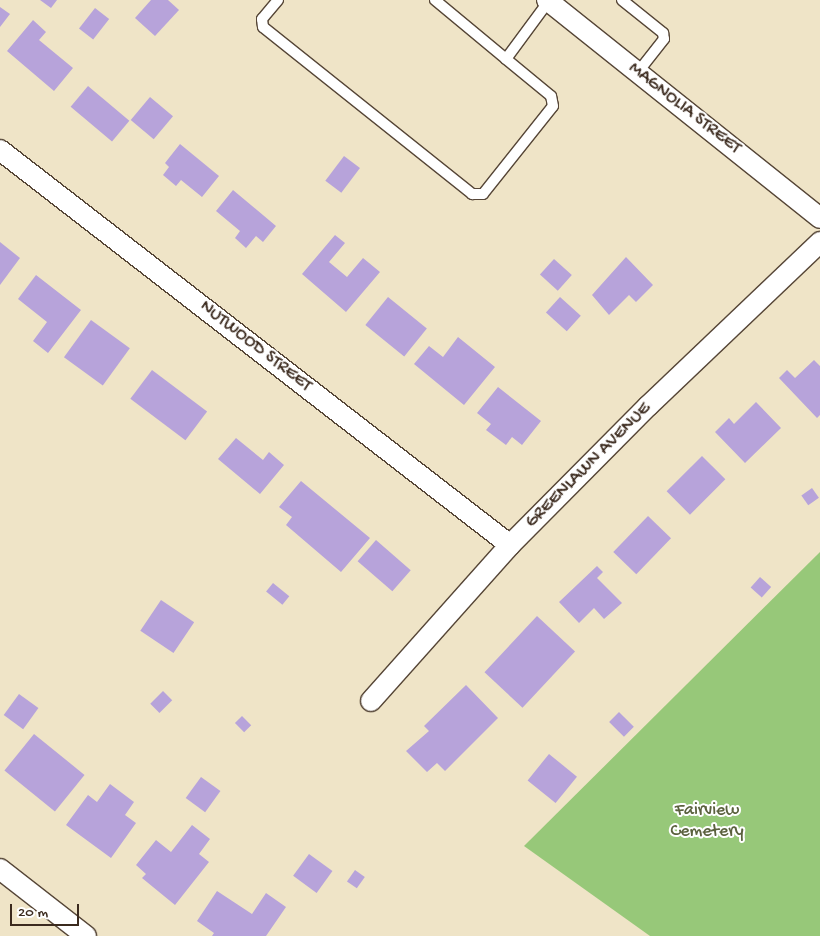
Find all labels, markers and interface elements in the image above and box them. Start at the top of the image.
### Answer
street label: MAGNOLIA STREET [623,58,745,160]
street label: NUTWOOD STREET [195,297,315,397]
street label: GREENLAWN AVENUE [522,399,656,533]
park label: Fairview Cemetery [671,801,743,844]
scale bar [12,894,81,926]
text: 20 m [18,904,48,922]

